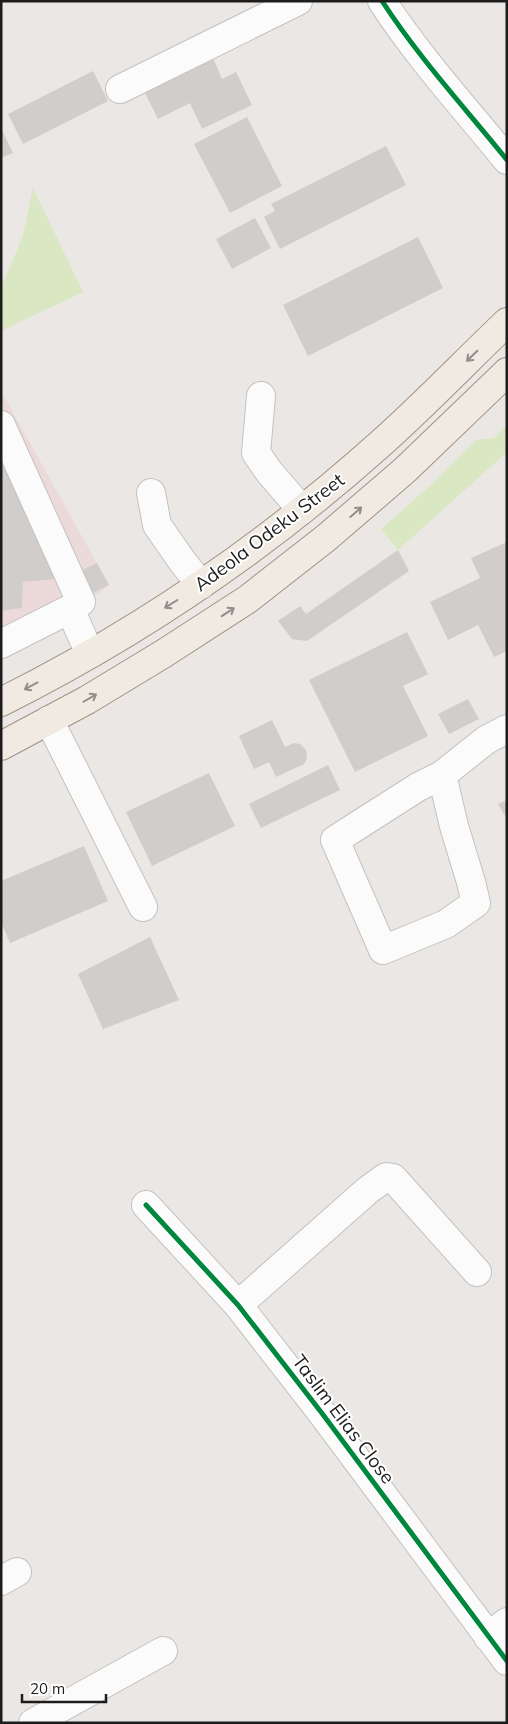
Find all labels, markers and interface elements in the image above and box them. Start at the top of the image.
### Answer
one-way arrow [465,350,478,362]
street label: Adeola Odeku Street [189,467,349,596]
one-way arrow [349,507,362,518]
one-way arrow [165,599,179,609]
one-way arrow [221,607,235,617]
one-way arrow [24,681,39,691]
one-way arrow [83,692,97,702]
street label: Taslim Elias Close [288,1350,400,1488]
scale bar [22,1672,106,1704]
text: 20 m [30,1679,65,1698]

